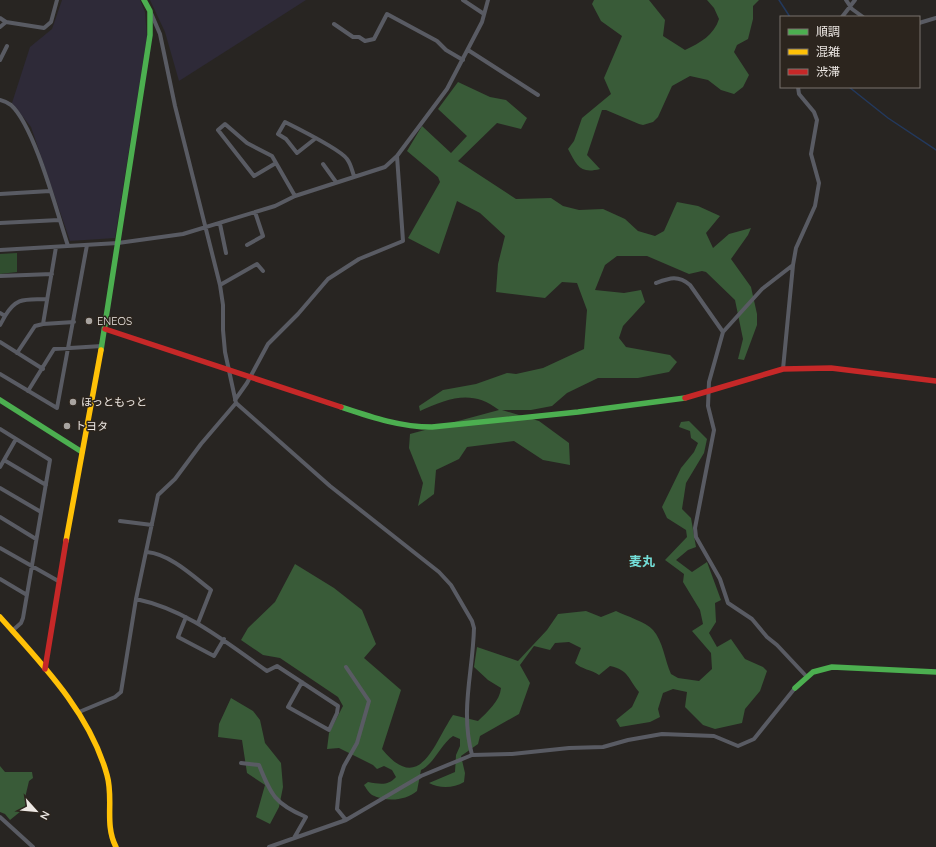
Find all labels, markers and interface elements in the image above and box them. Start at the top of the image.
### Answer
legend [780,16,920,88]
text: 順調 [816,24,840,39]
text: 混雑 [816,44,840,59]
text: 渋滞 [816,64,840,79]
place label: ENEOS [97,314,132,328]
marker: ENEOS [84,316,94,326]
place label: ほっともっと [81,395,147,409]
marker: ほっともっと [68,397,78,407]
place label: トヨタ [75,419,108,433]
marker: トヨタ [62,421,72,431]
district label: 麦丸 [629,553,655,569]
north arrow [16,791,56,831]
text: N [37,809,53,822]

